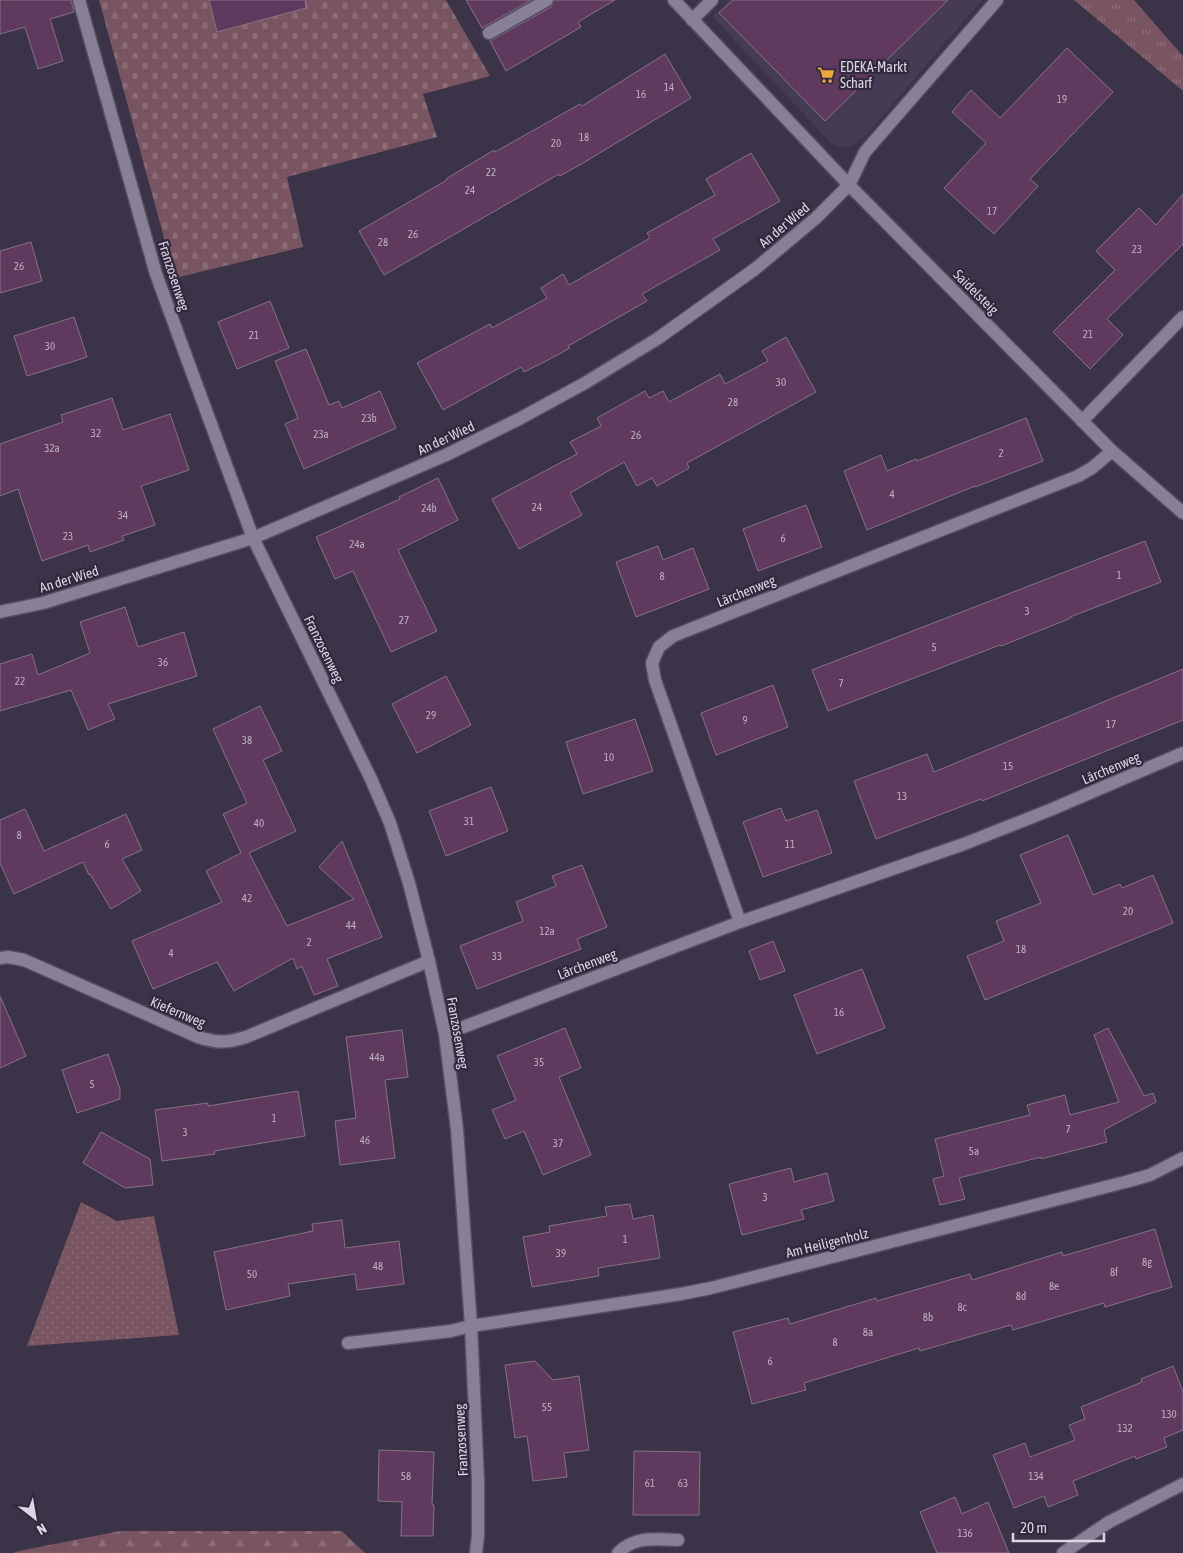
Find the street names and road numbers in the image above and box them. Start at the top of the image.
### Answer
street label: An der Wied [756,199,812,251]
street label: Franzosenweg [155,239,193,313]
street label: Saidelsteig [950,266,1002,318]
street label: An der Wied [415,418,477,458]
street label: An der Wied [38,562,100,596]
street label: Lärchenweg [714,572,778,610]
street label: Franzosenweg [301,613,347,685]
street label: Lärchenweg [1079,749,1143,787]
street label: Lärchenweg [555,945,619,983]
street label: Kiefernweg [148,993,208,1031]
street label: Franzosenweg [444,996,472,1070]
street label: Am Heiligenholz [784,1225,870,1261]
street label: Franzosenweg [451,1403,471,1477]

